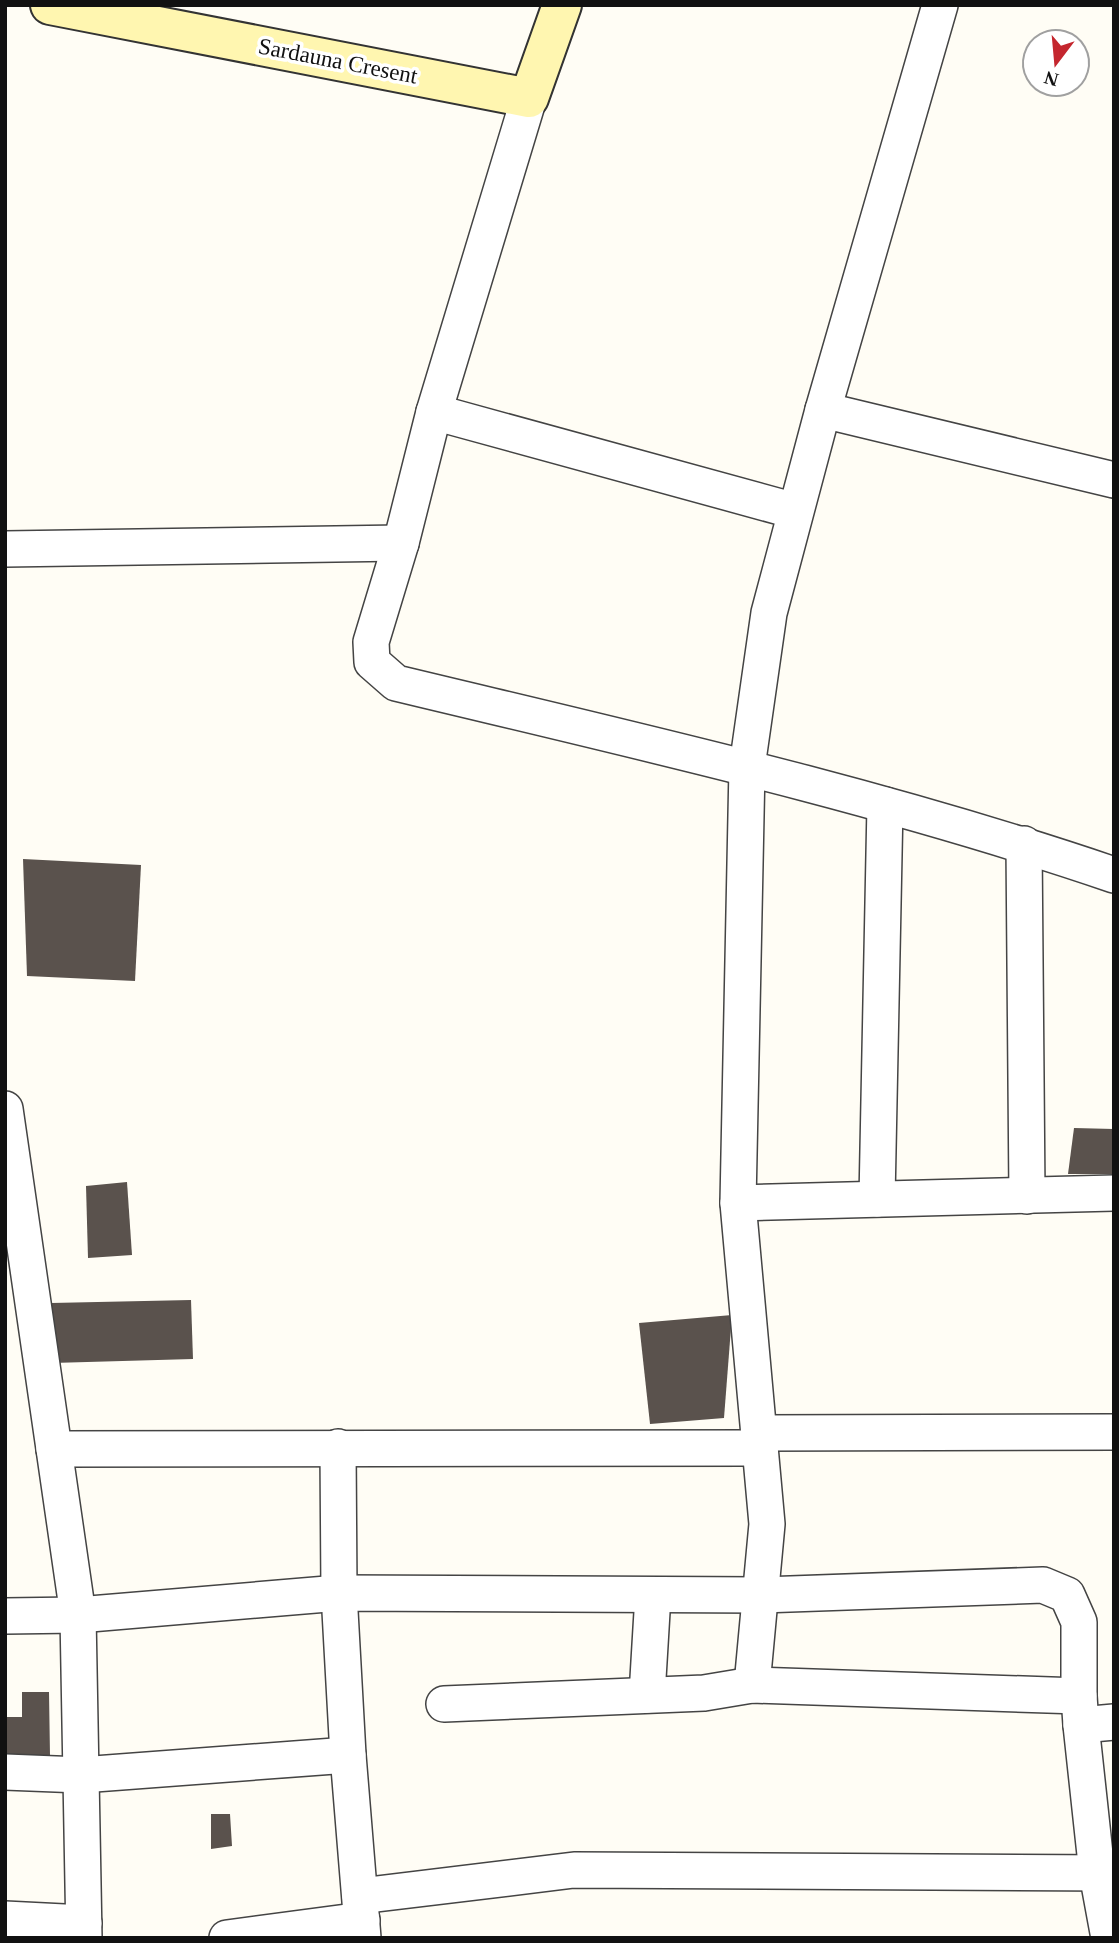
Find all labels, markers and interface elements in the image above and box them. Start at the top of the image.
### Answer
north arrow [1021,28,1091,98]
street label: Sardauna Cresent [256,33,420,89]
text: N [1042,67,1061,91]

